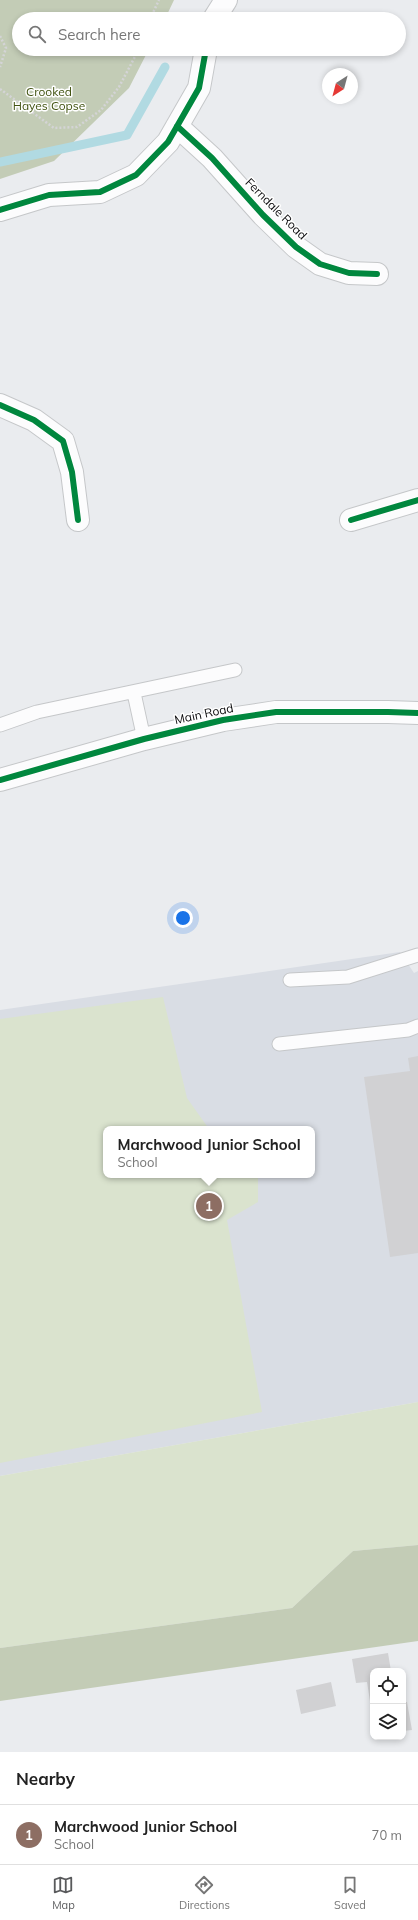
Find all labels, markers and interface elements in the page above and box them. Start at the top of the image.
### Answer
search box [12,12,406,56]
icon: search [26,23,48,45]
text: Search here [58,25,140,44]
north arrow [322,68,358,104]
park label: Crooked Hayes Copse [13,84,85,113]
street label: Ferndale Road [242,175,310,243]
street label: Main Road [173,700,235,727]
your location [173,908,193,928]
popup [103,1126,315,1178]
text: Marchwood Junior School [117,1135,301,1154]
text: School [117,1154,158,1170]
pin: 1 [196,1191,222,1221]
map controls [370,1668,406,1740]
button: locate [370,1668,406,1704]
button: layers [370,1704,406,1740]
text: Nearby [16,1768,75,1789]
text: Marchwood Junior School [54,1817,237,1836]
text: 1 [25,1827,33,1843]
text: 70 m [372,1827,402,1843]
text: School [54,1836,94,1852]
tab: Map [52,1874,75,1912]
tab: Directions [179,1874,230,1912]
tab: Saved [334,1874,366,1912]

